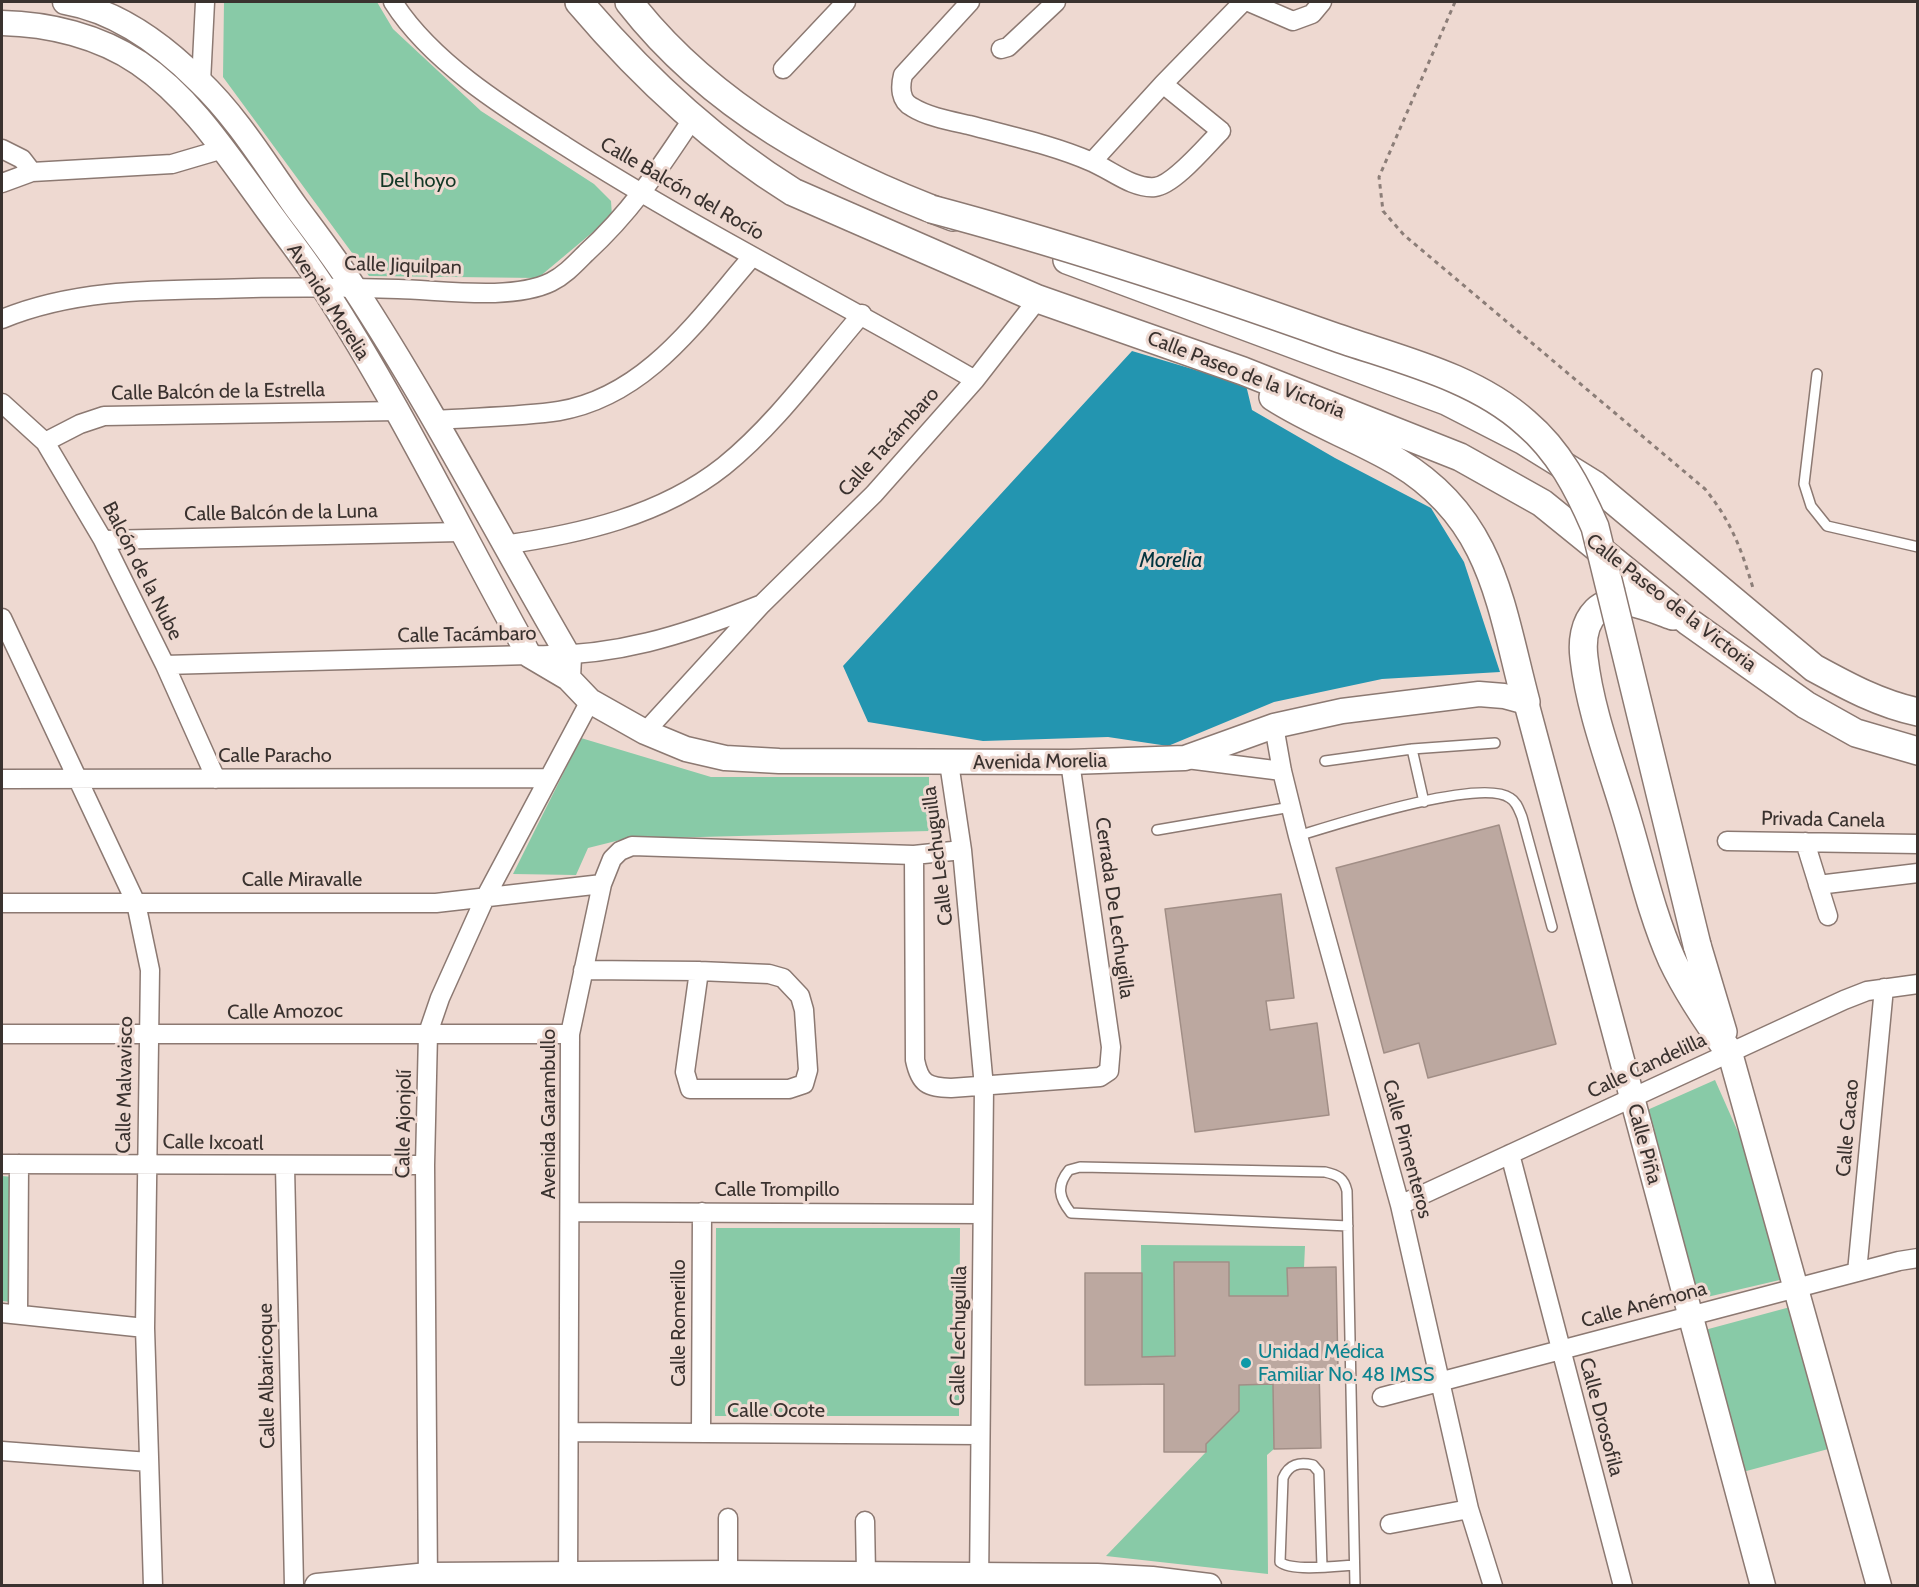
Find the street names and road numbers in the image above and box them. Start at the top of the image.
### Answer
street label: Calle Balcón del Rocío [596,132,768,246]
street label: Avenida Morelia [281,239,375,365]
street label: Calle Jiquilpan [344,252,462,280]
street label: Calle Paseo de la Victoria [1144,326,1348,424]
street label: Calle Balcón de la Estrella [111,378,325,406]
street label: Calle Tacámbaro [834,382,944,502]
street label: Balcón de la Nube [97,498,187,644]
street label: Calle Balcón de la Luna [184,499,378,527]
street label: Calle Paseo de la Victoria [1581,529,1761,677]
street label: Calle Tacámbaro [397,622,537,648]
street label: Calle Paracho [218,744,332,768]
street label: Avenida Morelia [973,749,1107,775]
street label: Calle Lechuguilla [918,785,958,927]
street label: Privada Canela [1761,807,1885,833]
street label: Cerrada De Lechugilla [1089,816,1139,1000]
street label: Calle Miravalle [242,868,362,892]
street label: Calle Amozoc [227,999,343,1025]
street label: Calle Malvavisco [112,1016,138,1154]
street label: Calle Candelilla [1584,1028,1710,1104]
street label: Avenida Garambullo [537,1029,561,1199]
street label: Calle Ajonjolí [391,1069,417,1179]
street label: Calle Pimenteros [1377,1077,1437,1221]
street label: Calle Cacao [1832,1078,1864,1178]
street label: Calle Piña [1622,1101,1666,1187]
street label: Calle Ixcoatl [162,1130,264,1156]
street label: Calle Trompillo [714,1178,840,1202]
street label: Calle Romerillo [667,1259,691,1387]
street label: Calle Lechuguilla [946,1266,972,1406]
street label: Calle Anémona [1579,1277,1709,1333]
street label: Calle Albaricoque [254,1303,280,1449]
street label: Calle Drosofila [1574,1355,1628,1479]
street label: Calle Ocote [727,1399,825,1423]

